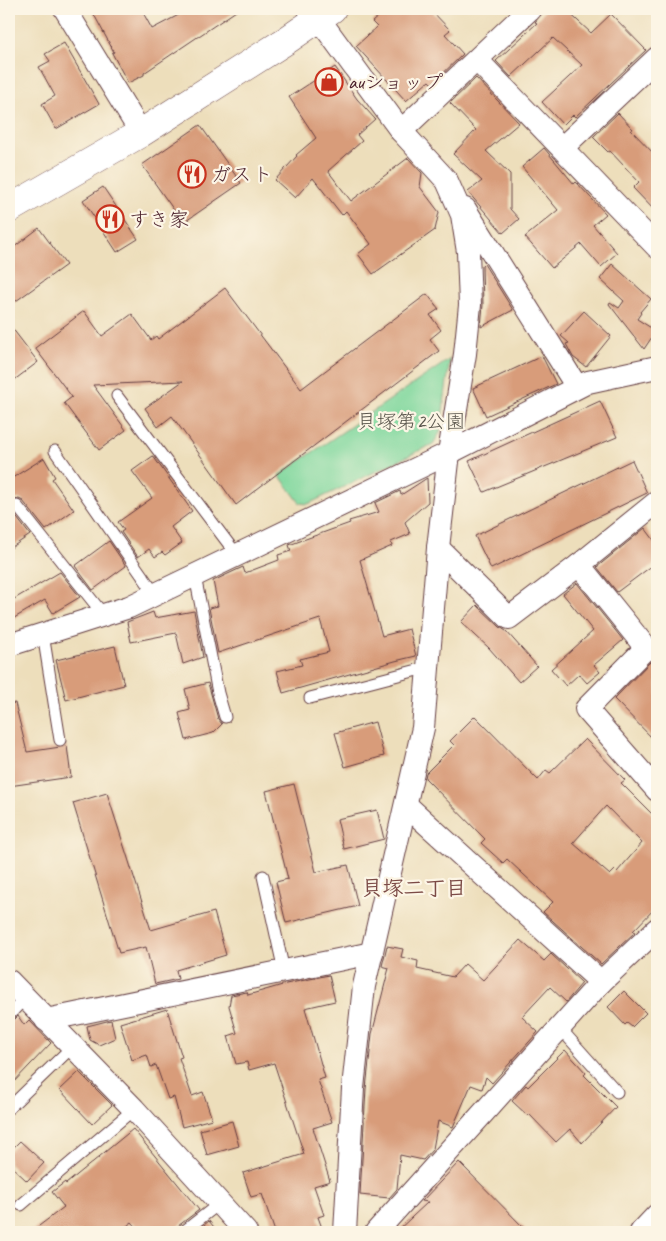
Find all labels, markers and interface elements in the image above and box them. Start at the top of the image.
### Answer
shop icon: auショップ [314,67,344,97]
place label: auショップ [348,70,443,95]
restaurant icon: ガスト [177,159,207,189]
place label: ガスト [211,162,273,187]
restaurant icon: すき家 [95,204,125,234]
place label: すき家 [129,207,189,232]
park label: 貝塚第2公園 [357,409,466,434]
district label: 貝塚二丁目 [362,875,467,901]

